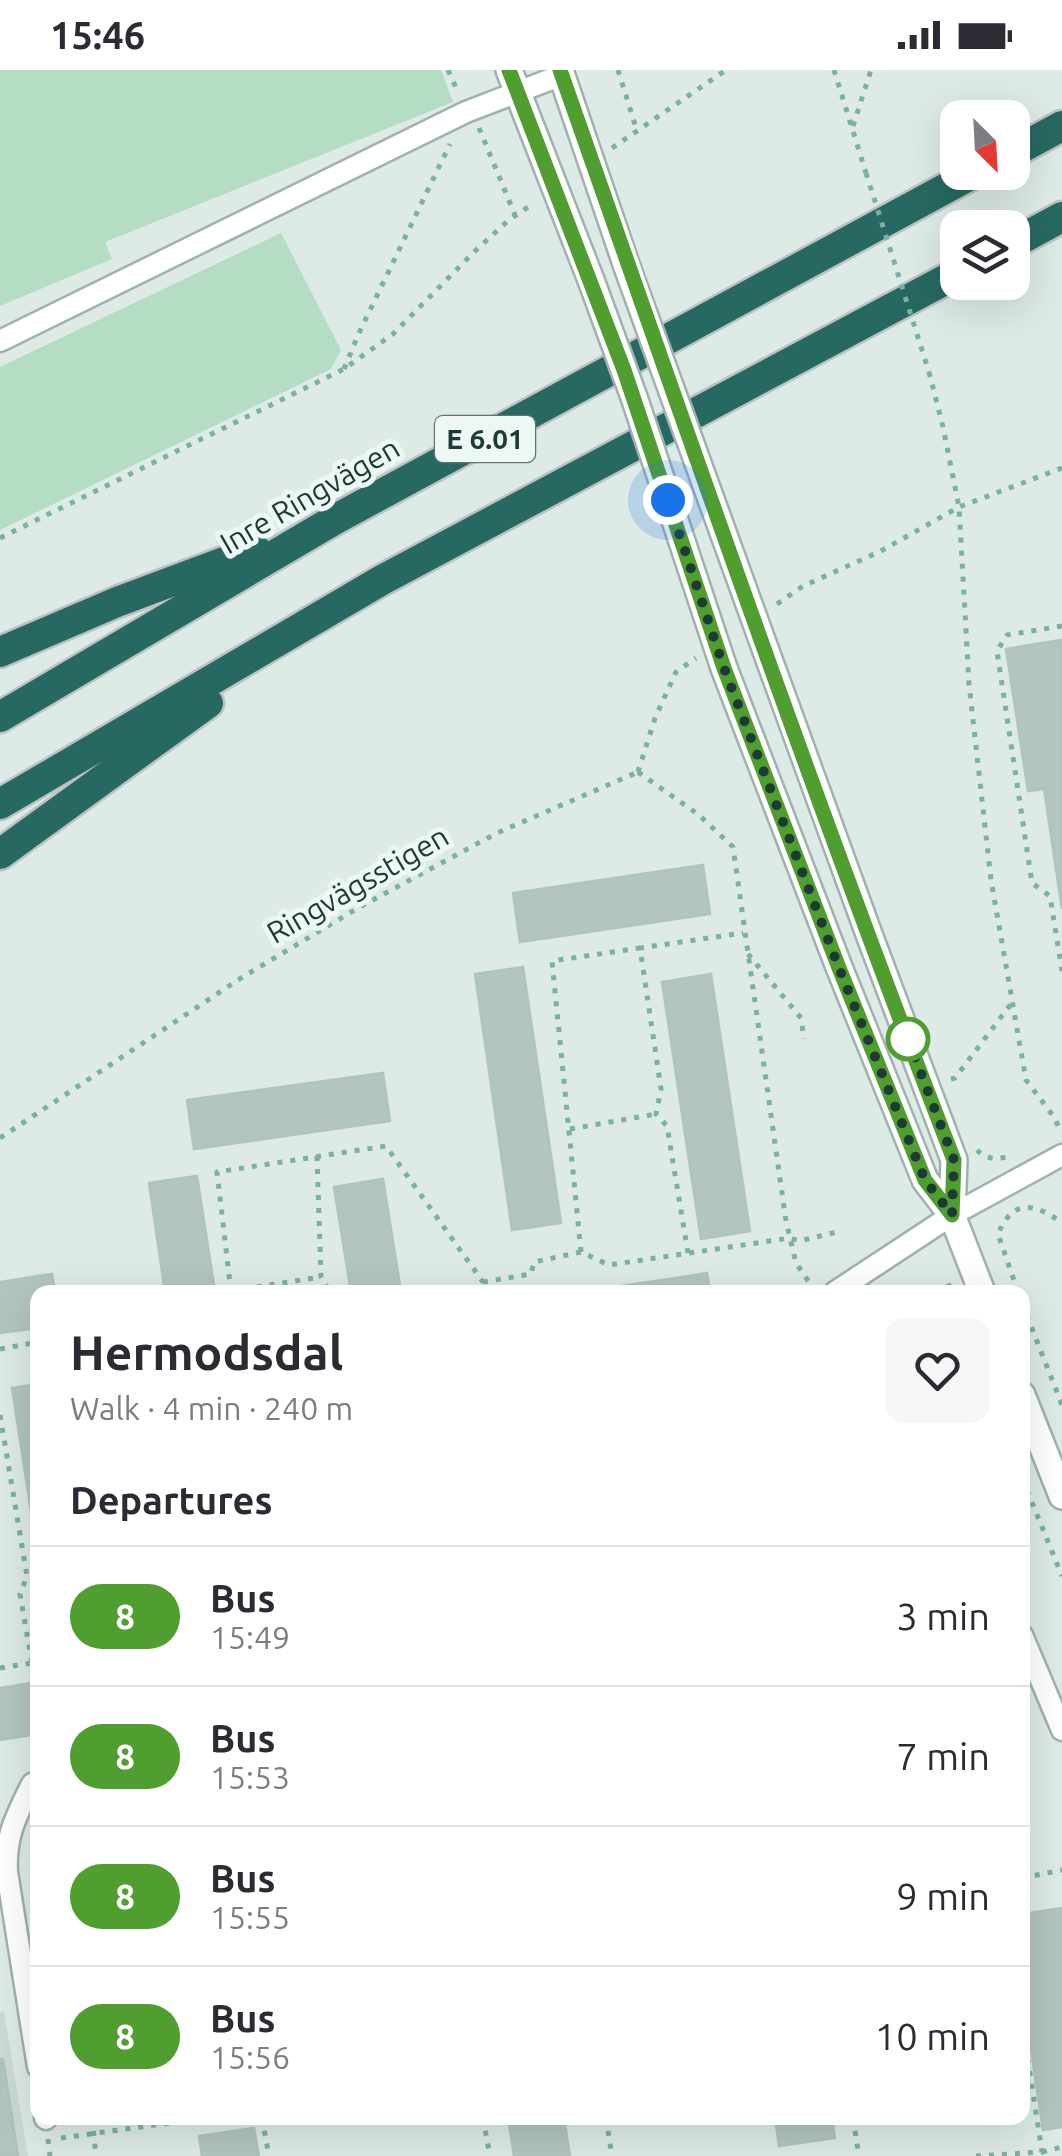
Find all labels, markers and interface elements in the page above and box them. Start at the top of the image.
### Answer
text: 15:46 [50,14,145,56]
north arrow [940,100,1030,190]
map controls [940,100,1030,300]
button: layers [940,210,1030,300]
road number: E 6.01 [435,416,535,462]
street label: Inre Ringvägen [214,430,405,560]
your location [643,475,693,525]
street label: Ringvägsstigen [261,818,454,950]
unlabelled marker [887,1018,929,1060]
button: heart [885,1318,990,1423]
text: Hermodsdal [70,1325,343,1379]
text: Walk · 4 min · 240 m [70,1390,353,1426]
text: Departures [70,1479,272,1521]
text: Bus [210,1577,275,1619]
text: 3 min [896,1595,990,1637]
text: 8 [115,1596,135,1636]
text: 15:49 [210,1619,290,1655]
text: Bus [210,1717,275,1759]
text: 7 min [896,1735,990,1777]
text: 8 [115,1736,135,1776]
text: 15:53 [210,1759,290,1795]
text: Bus [210,1857,275,1899]
text: 9 min [896,1875,990,1917]
text: 8 [115,1876,135,1916]
text: 15:55 [210,1899,290,1935]
text: Bus [210,1997,275,2039]
text: 10 min [875,2015,990,2057]
text: 8 [115,2016,135,2056]
text: 15:56 [210,2039,290,2075]

